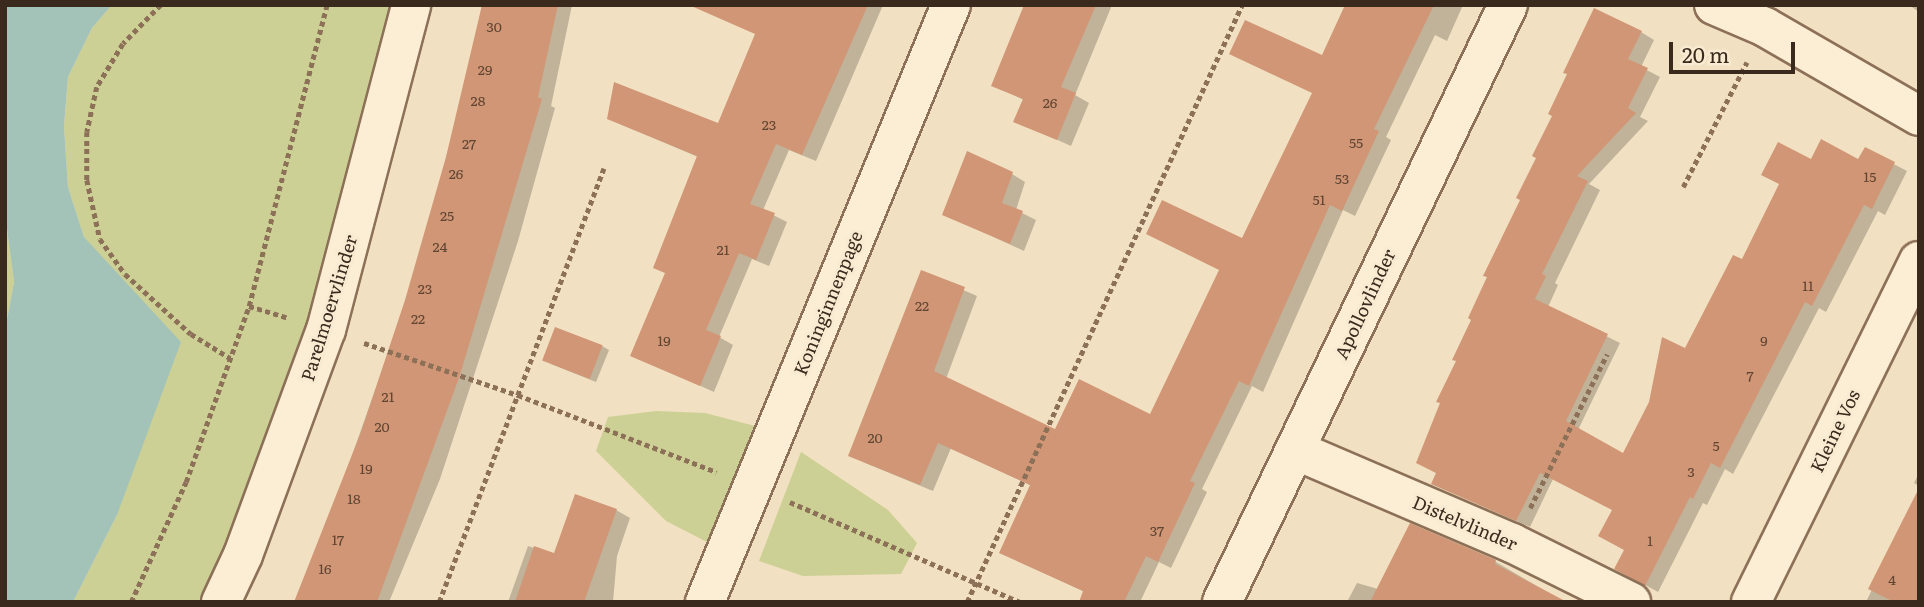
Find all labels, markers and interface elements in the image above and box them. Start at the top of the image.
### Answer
house number: 30 [486,18,502,34]
scale bar [1672,28,1798,72]
text: 20 m [1682,38,1729,69]
house number: 29 [478,61,492,77]
house number: 28 [471,92,485,108]
house number: 26 [1043,94,1057,110]
house number: 23 [762,116,776,132]
house number: 55 [1349,134,1363,150]
house number: 27 [462,135,476,151]
house number: 26 [449,165,463,181]
house number: 15 [1864,168,1876,184]
house number: 53 [1335,170,1349,186]
house number: 51 [1313,191,1325,207]
house number: 25 [440,207,454,223]
street label: Koninginnenpage [789,228,867,378]
street label: Parelmoervlinder [296,232,362,384]
house number: 24 [433,238,447,254]
house number: 21 [717,241,729,257]
street label: Apollovlinder [1330,246,1400,362]
house number: 11 [1802,277,1814,293]
house number: 23 [418,280,432,296]
house number: 22 [915,297,929,313]
house number: 22 [411,310,425,326]
house number: 19 [657,332,671,348]
house number: 9 [1760,332,1768,348]
house number: 7 [1746,367,1754,383]
street label: Kleine Vos [1806,386,1864,476]
house number: 21 [382,388,394,404]
house number: 20 [374,418,390,434]
house number: 20 [867,429,883,445]
house number: 5 [1712,437,1720,453]
house number: 19 [359,460,373,476]
house number: 3 [1687,463,1695,479]
house number: 18 [347,490,361,506]
street label: Distelvlinder [1409,491,1521,555]
house number: 37 [1150,522,1164,538]
house number: 17 [332,531,344,547]
house number: 1 [1647,532,1653,548]
house number: 16 [318,560,332,576]
house number: 4 [1888,571,1896,587]

